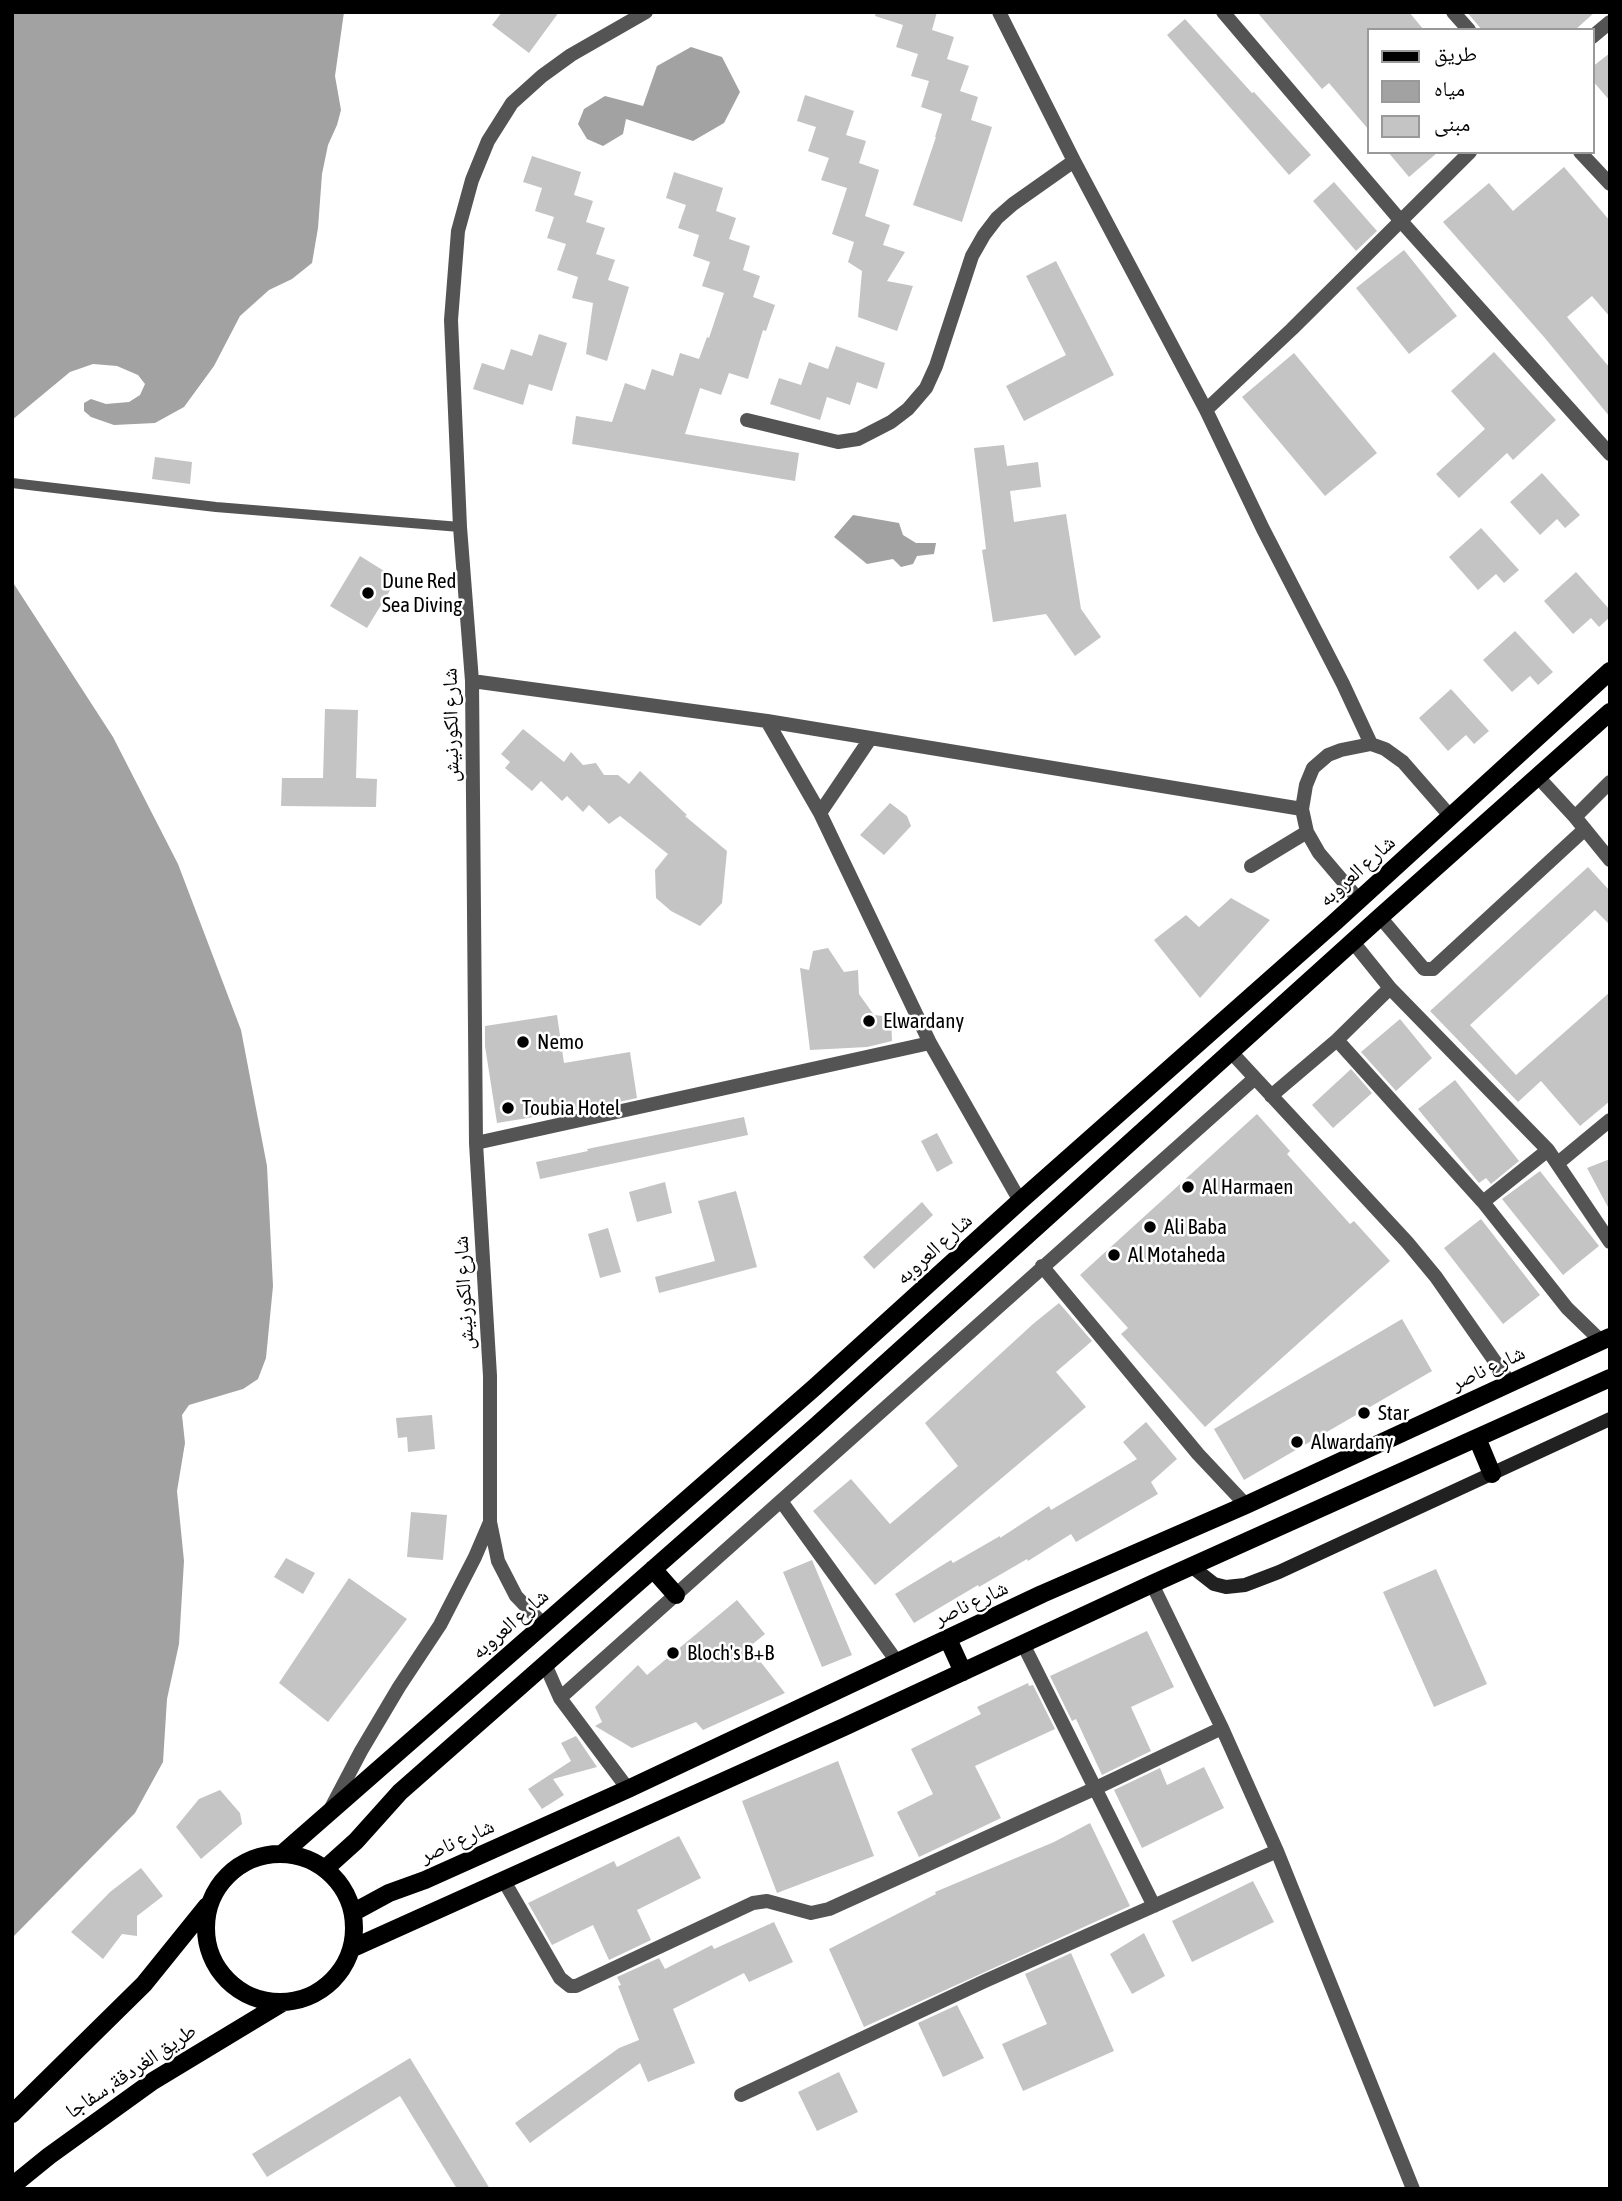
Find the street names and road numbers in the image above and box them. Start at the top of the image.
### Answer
street label: شارع الكورنيش [437,668,465,782]
street label: شارع العروبه [1313,830,1401,912]
street label: شارع العروبه [890,1208,978,1290]
street label: شارع الكورنيش [448,1235,480,1351]
street label: شارع ناصر [1447,1340,1529,1396]
street label: شارع ناصر [930,1575,1012,1631]
street label: شارع العروبه [466,1583,554,1665]
street label: شارع ناصر [416,1813,498,1869]
street label: طريق الغردقة, سفاجا [61,2018,201,2124]

